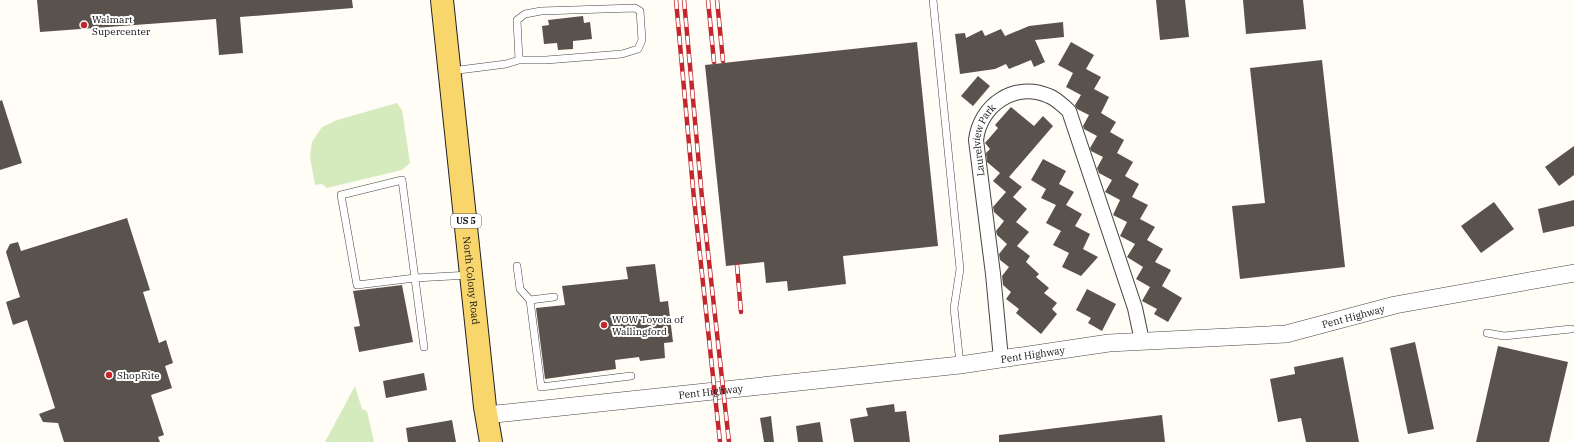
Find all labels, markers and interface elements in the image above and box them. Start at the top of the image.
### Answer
place label: Walmart Supercenter [92,13,151,38]
marker: Walmart Supercenter [79,20,89,30]
street label: Laurelview Park [970,101,999,177]
road number: US 5 [451,214,481,228]
street label: North Colony Road [460,236,482,325]
street label: Pent Highway [1320,302,1387,331]
place label: WOW Toyota of Wallingford [612,313,684,338]
marker: WOW Toyota of Wallingford [599,320,609,330]
street label: Pent Highway [1000,344,1066,366]
place label: ShopRite [117,369,160,382]
marker: ShopRite [104,370,114,380]
street label: Pent Highway [678,382,744,402]

